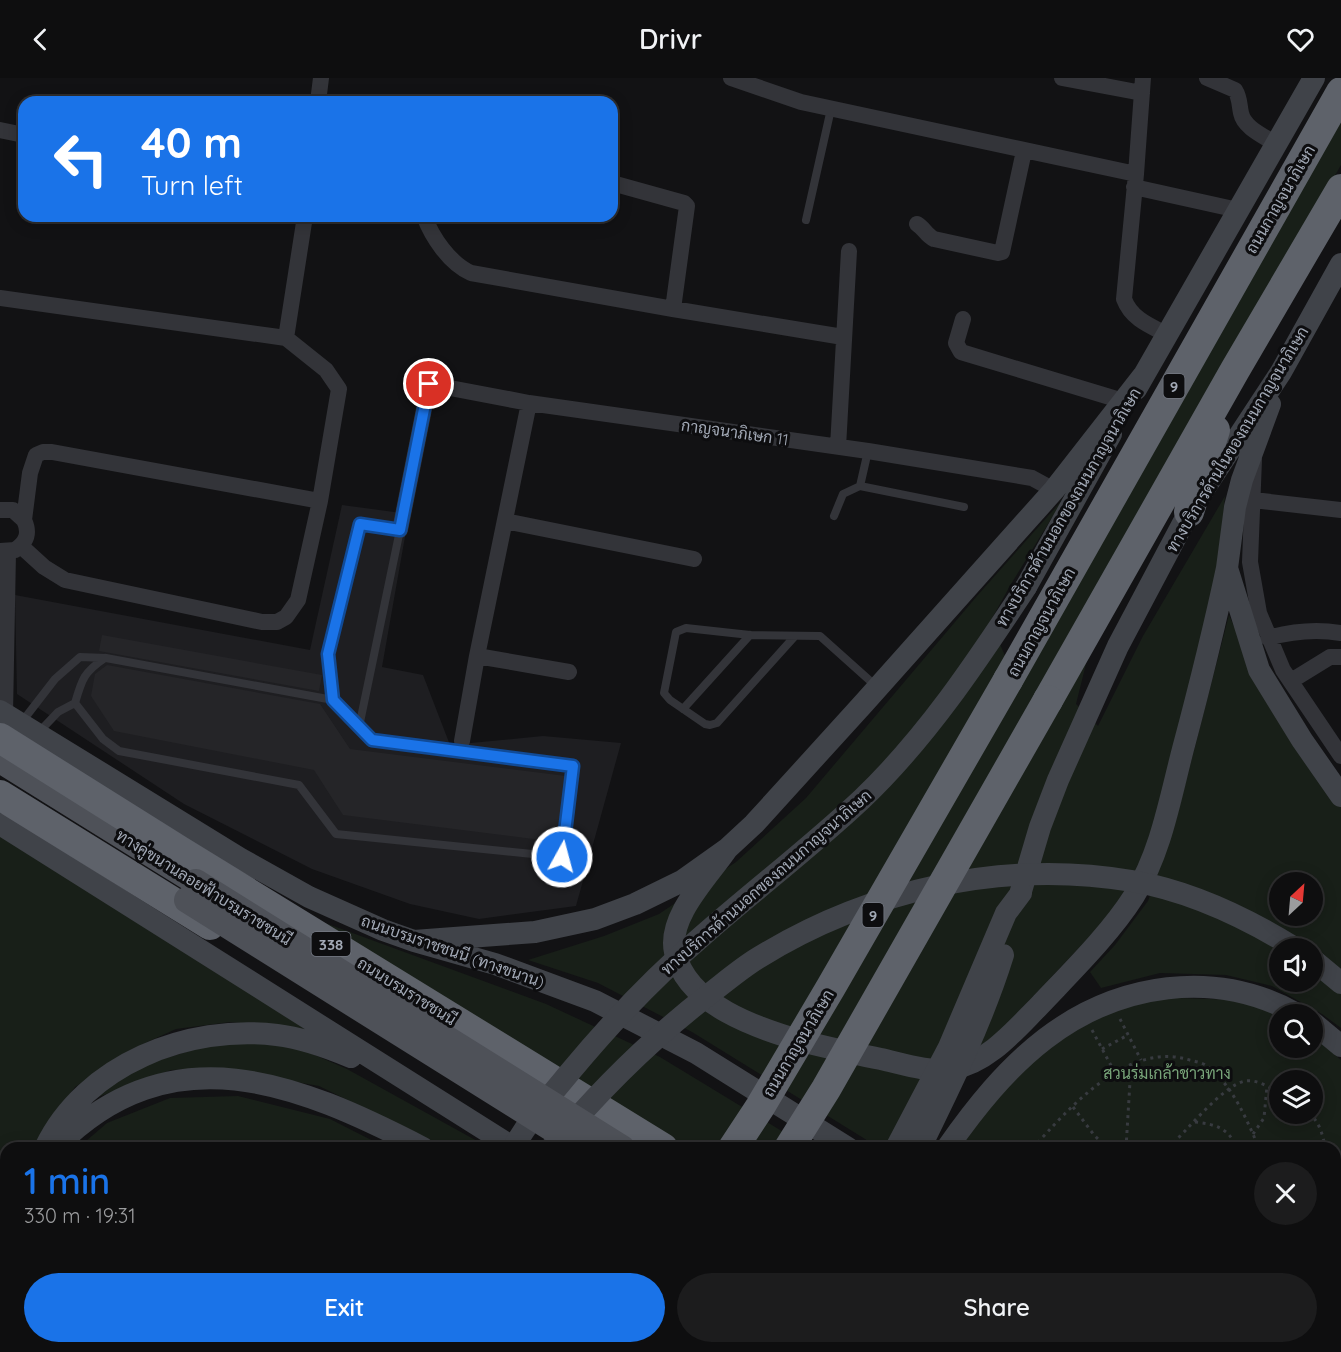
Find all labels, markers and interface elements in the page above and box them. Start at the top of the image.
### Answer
text: Drivr [639,22,702,56]
icon: back [24,23,57,56]
icon: heart [1284,23,1317,56]
text: 40 m [141,116,242,169]
icon: left [42,120,120,198]
street label: ถนนกาญจนาภิเษก [1241,141,1319,257]
text: Turn left [141,168,243,202]
street label: ทางบริการด้านในของถนนกาญจนาภิเษก [1161,322,1312,555]
pin [403,358,454,409]
icon: arrive [412,367,445,400]
road number: 9 [1164,374,1184,398]
street label: ทางบริการด้านนอกของถนนกาญจนาภิเษก [992,384,1144,630]
street label: กาญจนาภิเษก 11 [680,415,790,449]
street label: ถนนกาญจนาภิเษก [1003,564,1079,680]
street label: ทางบริการด้านนอกของถนนกาญจนาภิเษก [657,785,875,979]
street label: ทางคู่ขนานลอยฟ้าบรมราชชนนี [112,824,296,951]
position arrow [530,825,594,889]
north arrow [1269,872,1323,926]
map controls [1269,872,1323,1124]
road number: 9 [862,903,884,927]
street label: ถนนบรมราชชนนี (ทางขนาน) [359,911,547,991]
road number: 338 [312,932,350,956]
button: sound [1269,938,1323,992]
street label: ถนนบรมราชชนนี [354,953,460,1029]
street label: ถนนกาญจนาภิเษก [758,986,838,1100]
button: search [1269,1004,1323,1058]
park label: สวนร่มเกล้าชาวทาง [1103,1063,1231,1083]
button: layers [1269,1070,1323,1124]
text: 1 min [24,1158,110,1203]
button: close [1254,1162,1317,1225]
text: 330 m · 19:31 [24,1203,136,1228]
button: Exit [24,1273,665,1342]
button: Share [677,1273,1317,1342]

